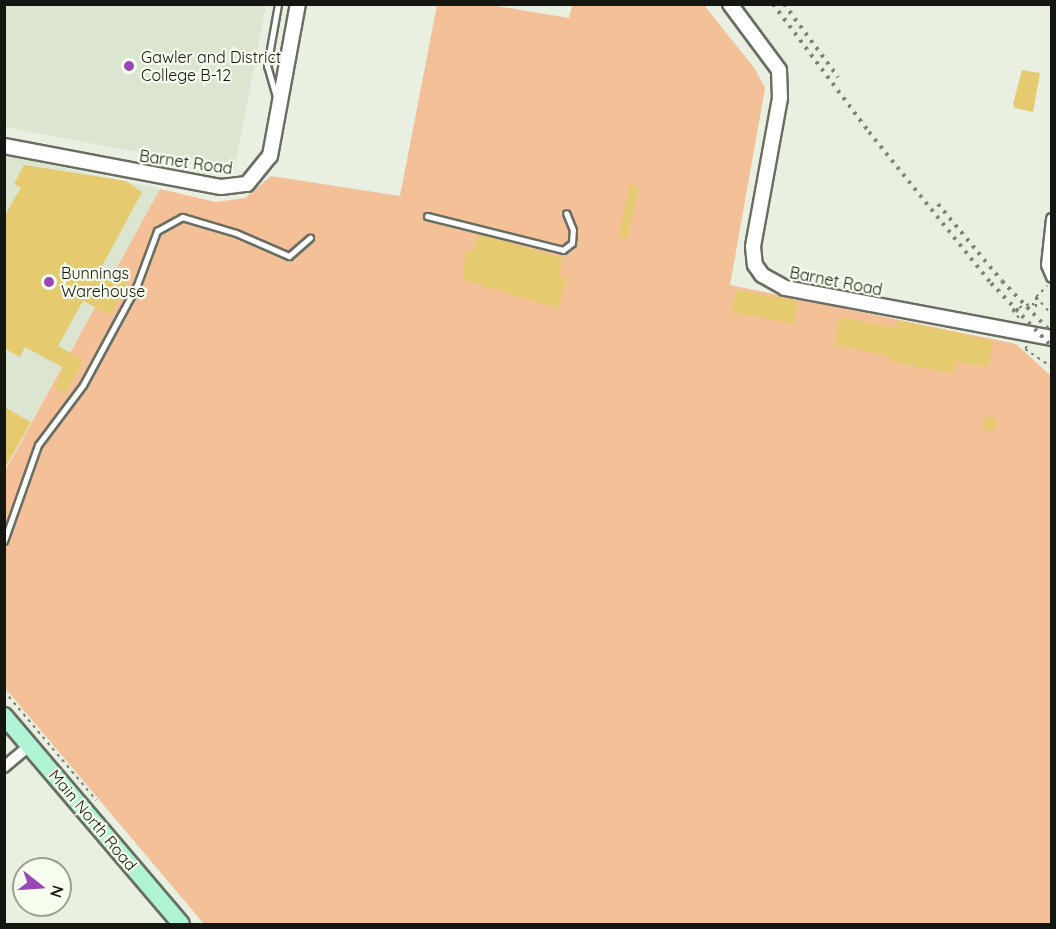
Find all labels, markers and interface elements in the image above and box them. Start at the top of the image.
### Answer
place label: Gawler and District College B-12 [141,47,281,85]
marker: Gawler and District College B-12 [122,59,136,73]
street label: Barnet Road [138,146,234,178]
place label: Bunnings Warehouse [61,263,145,301]
street label: Barnet Road [788,263,884,299]
marker: Bunnings Warehouse [42,275,56,289]
street label: Main North Road [45,766,141,874]
north arrow [12,857,72,917]
text: N [46,883,69,900]

